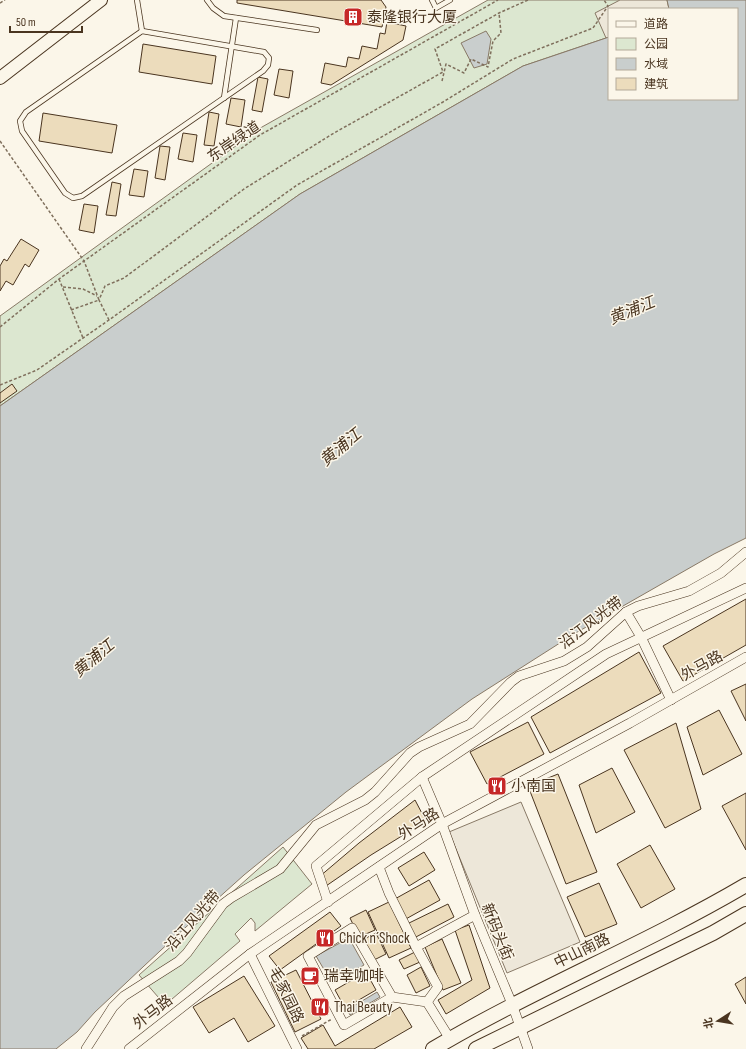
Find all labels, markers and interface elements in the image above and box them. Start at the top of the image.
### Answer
building icon: 泰隆银行大厦 [342,6,364,28]
scale bar [10,8,82,34]
place label: 泰隆银行大厦 [367,8,457,27]
legend [608,8,738,100]
text: 50 m [16,15,36,30]
text: 道路 [644,17,668,32]
text: 公园 [644,37,668,52]
text: 水域 [644,57,668,72]
text: 建筑 [644,77,668,92]
street label: 东岸绿道 [204,117,264,167]
water label: 黄浦江 [606,292,660,329]
water label: 黄浦江 [317,424,367,471]
street label: 沿江风光带 [555,593,627,653]
water label: 黄浦江 [70,635,120,682]
street label: 外马路 [678,647,726,685]
restaurant icon: 小南国 [486,775,508,797]
place label: 小南国 [511,777,556,796]
street label: 外马路 [395,804,443,844]
street label: 沿江风光带 [161,886,225,956]
street label: 新码头街 [477,901,517,963]
restaurant icon: Chick n´Shock [314,927,336,949]
place label: Chick n´Shock [339,929,410,948]
street label: 中山南路 [551,929,613,973]
street label: 毛家园路 [264,964,308,1026]
cafe icon: 瑞幸咖啡 [299,965,321,987]
place label: 瑞幸咖啡 [324,967,384,986]
street label: 外马路 [129,991,177,1033]
restaurant icon: Thai Beauty [309,996,331,1018]
place label: Thai Beauty [334,998,393,1017]
north arrow [698,1001,738,1041]
text: 北 [701,1016,716,1030]

